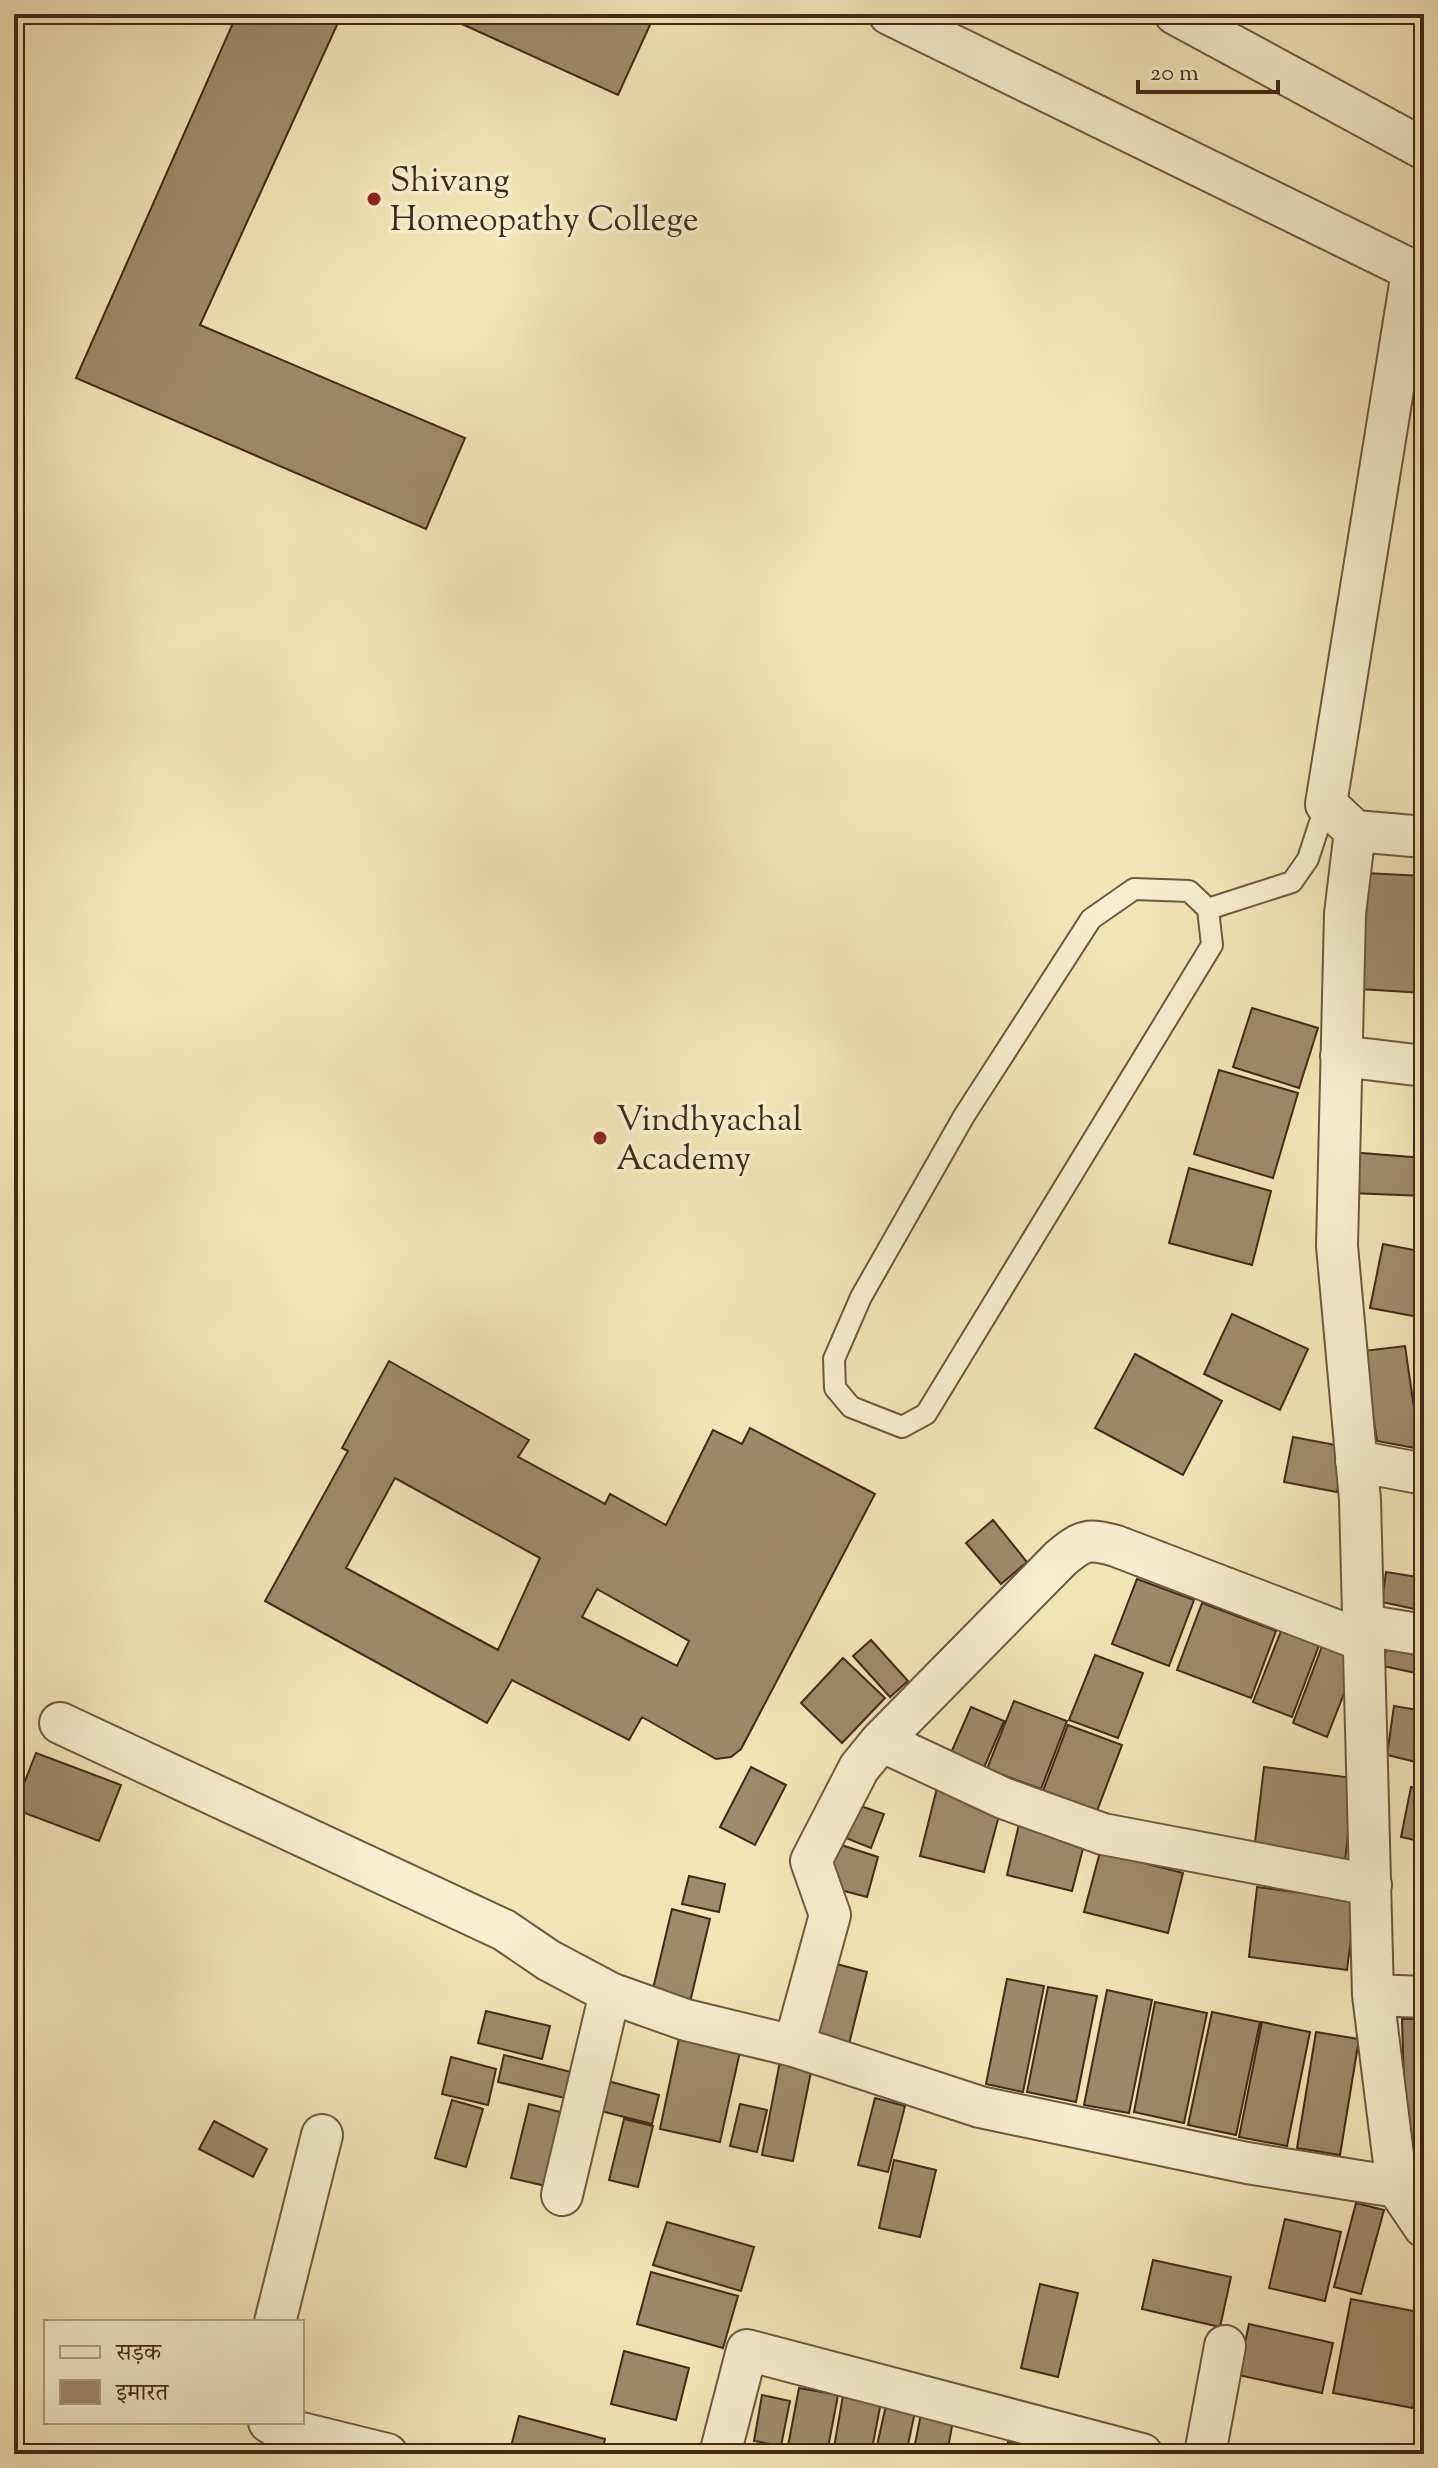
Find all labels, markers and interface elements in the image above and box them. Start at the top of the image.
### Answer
scale bar [1138,44,1278,94]
text: 20 m [1150,57,1199,91]
place label: Shivang Homeopathy College [390,158,699,246]
marker: Shivang Homeopathy College [365,190,383,208]
place label: Vindhyachal Academy [616,1097,802,1185]
marker: Vindhyachal Academy [591,1129,609,1147]
legend [44,2320,304,2424]
text: सड़क [115,2337,163,2371]
text: इमारत [115,2377,169,2411]

